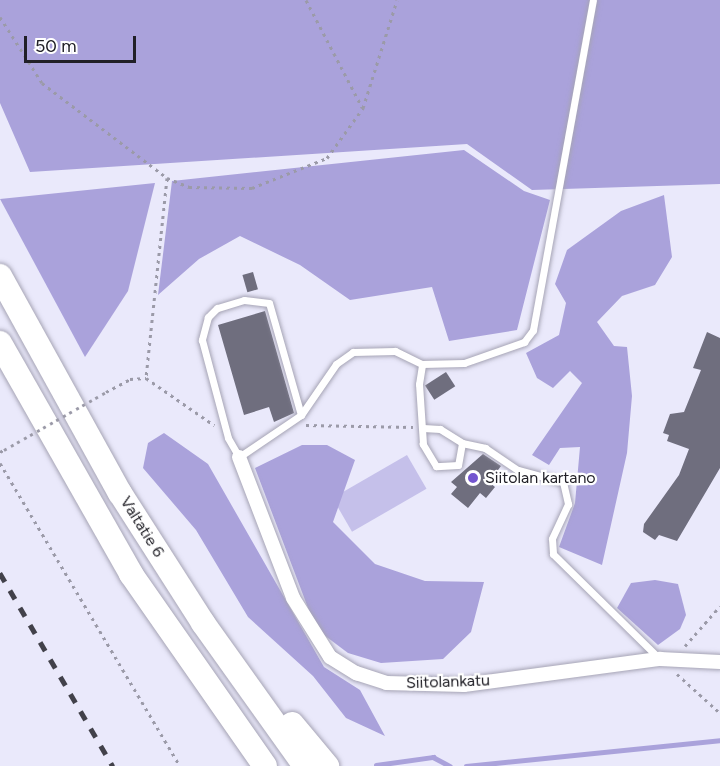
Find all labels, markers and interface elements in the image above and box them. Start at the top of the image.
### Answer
scale bar [27,24,140,62]
text: 50 m [35,35,77,57]
place label: Siitolan kartano [485,468,596,488]
marker: Siitolan kartano [466,471,480,485]
street label: Valtatie 6 [116,493,168,561]
street label: Siitolankatu [406,671,490,693]

